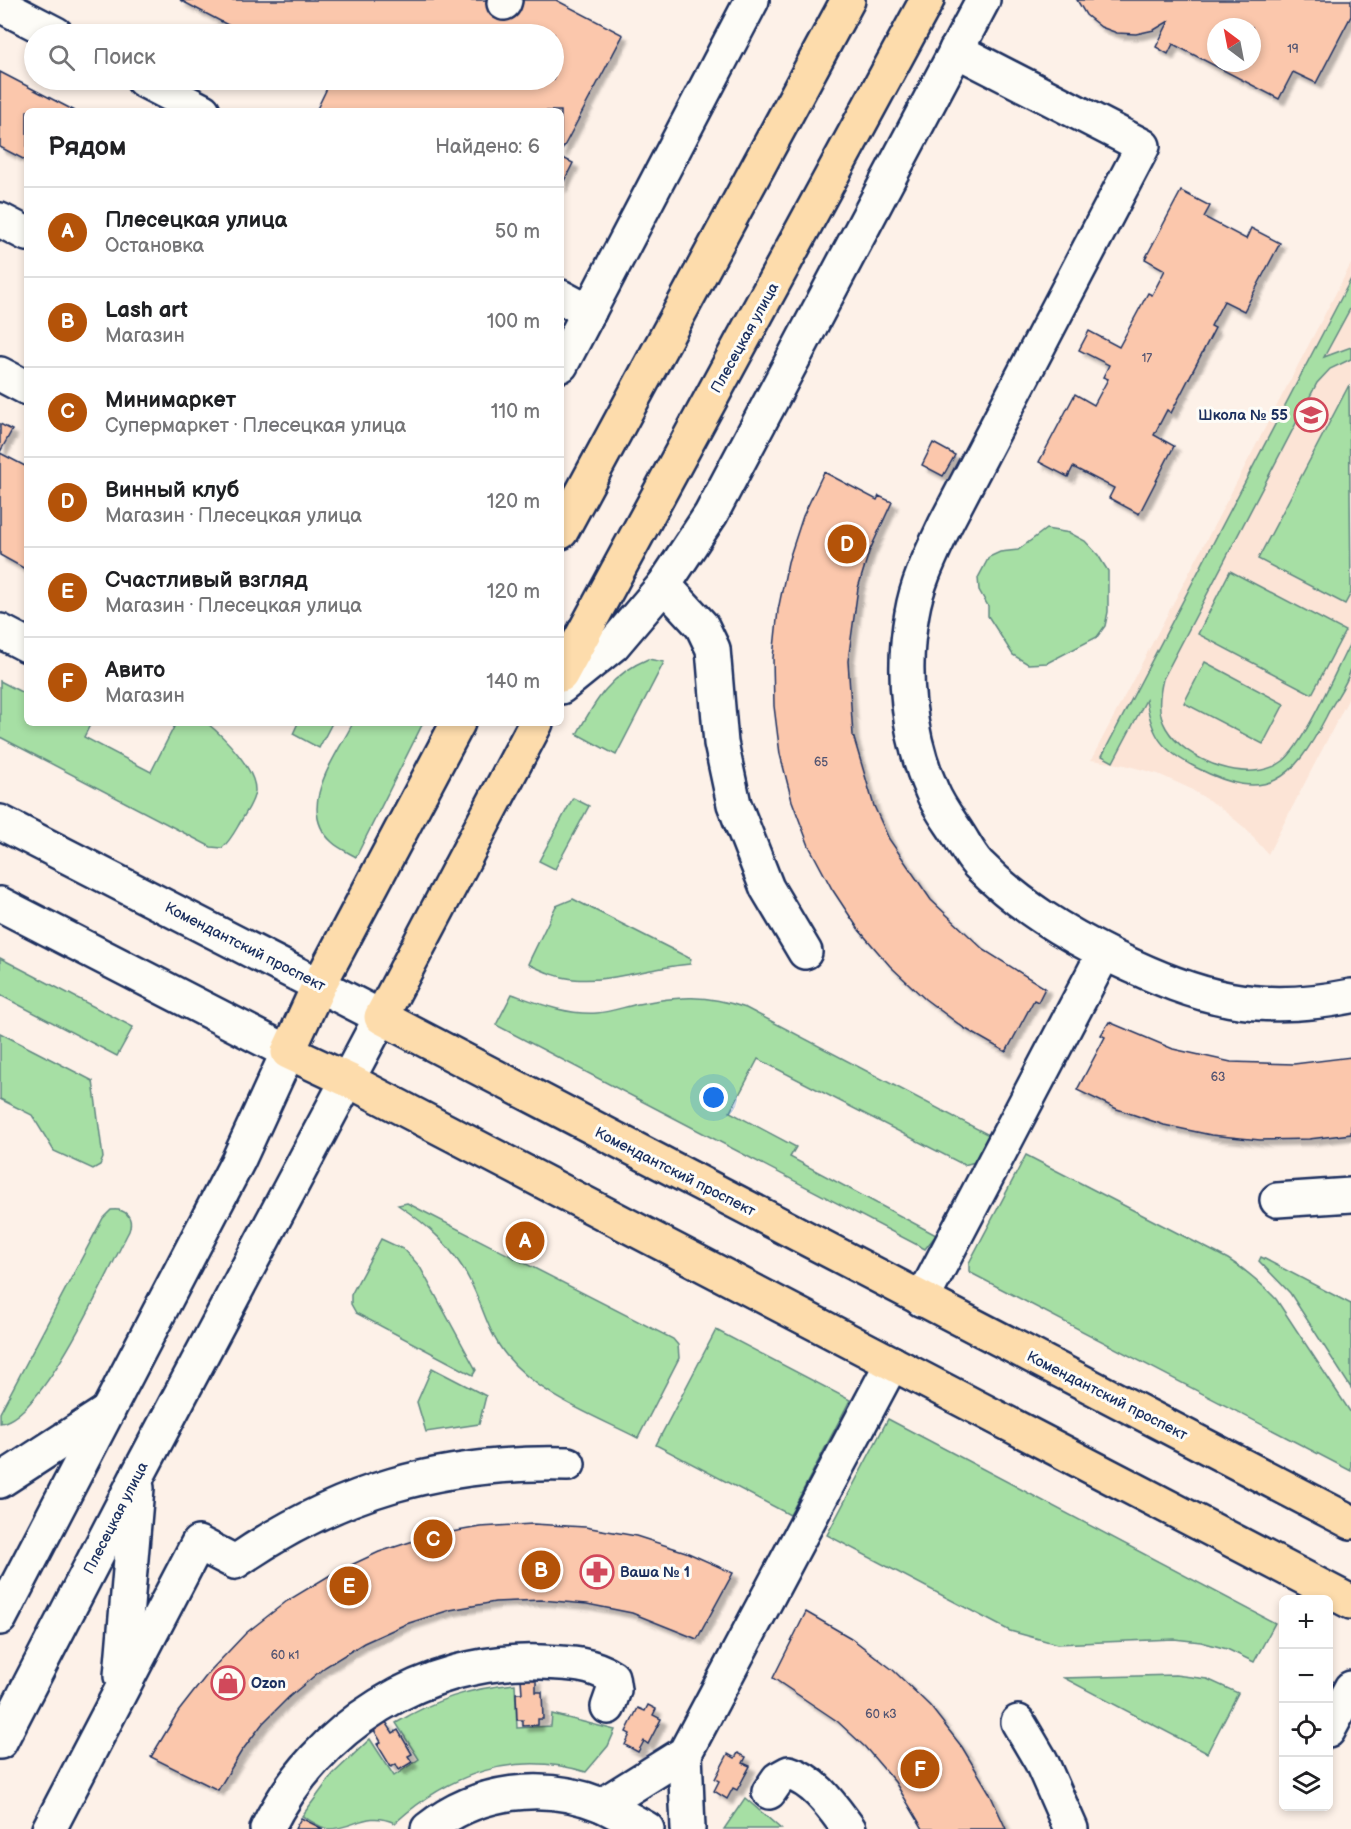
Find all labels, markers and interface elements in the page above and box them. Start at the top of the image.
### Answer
north arrow [1207,18,1261,72]
search box [24,24,564,90]
icon: search [45,41,78,74]
house number: 19 [1287,42,1299,57]
text: Поиск [93,44,156,71]
text: Рядом [48,132,126,163]
text: Найдено: 6 [435,135,540,159]
text: Плесецкая улица [105,207,287,234]
text: A [61,220,74,244]
text: 50 m [495,220,540,244]
text: Остановка [105,234,204,258]
street label: Плесецкая улица [707,279,783,396]
text: Lash art [105,297,188,324]
text: B [60,310,75,334]
text: 100 m [487,310,540,334]
text: Магазин [105,324,185,348]
house number: 17 [1142,351,1152,366]
text: Минимаркет [105,387,236,414]
school or university icon: Школа № 55 [1293,397,1329,433]
text: C [60,400,75,424]
text: 110 m [491,400,540,424]
place label: Школа № 55 [1198,406,1288,425]
text: Супермаркет · Плесецкая улица [105,414,406,438]
text: Винный клуб [105,477,239,504]
text: D [61,490,74,514]
text: 120 m [487,490,540,514]
text: Магазин · Плесецкая улица [105,504,362,528]
pin: D [828,522,866,566]
text: Счастливый взгляд [105,567,308,594]
text: E [61,580,74,604]
text: 120 m [487,580,540,604]
text: Магазин · Плесецкая улица [105,594,362,618]
text: Авито [105,657,165,684]
text: F [61,670,74,694]
text: 140 m [486,670,540,694]
text: Магазин [105,684,185,708]
house number: 65 [814,755,828,770]
street label: Комендантский проспект [161,898,329,996]
house number: 63 [1211,1070,1225,1085]
your location [699,1083,728,1112]
street label: Комендантский проспект [591,1123,759,1221]
pin: A [506,1218,544,1264]
street label: Комендантский проспект [1023,1347,1191,1445]
street label: Плесецкая улица [80,1459,152,1577]
pin: C [414,1516,452,1562]
pin: B [522,1548,560,1592]
pharmacy icon: Ваша № 1 [579,1554,615,1590]
place label: Ваша № 1 [620,1563,690,1582]
pin: E [330,1564,368,1608]
map controls [1279,1595,1333,1811]
button: + [1279,1595,1333,1649]
house number: 60 к1 [271,1648,299,1663]
button: − [1279,1649,1333,1703]
shop icon: Ozon [210,1665,246,1701]
place label: Ozon [251,1674,286,1693]
button: locate [1279,1703,1333,1757]
house number: 60 к3 [865,1707,897,1722]
pin: F [900,1746,940,1792]
button: layers [1279,1757,1333,1811]

